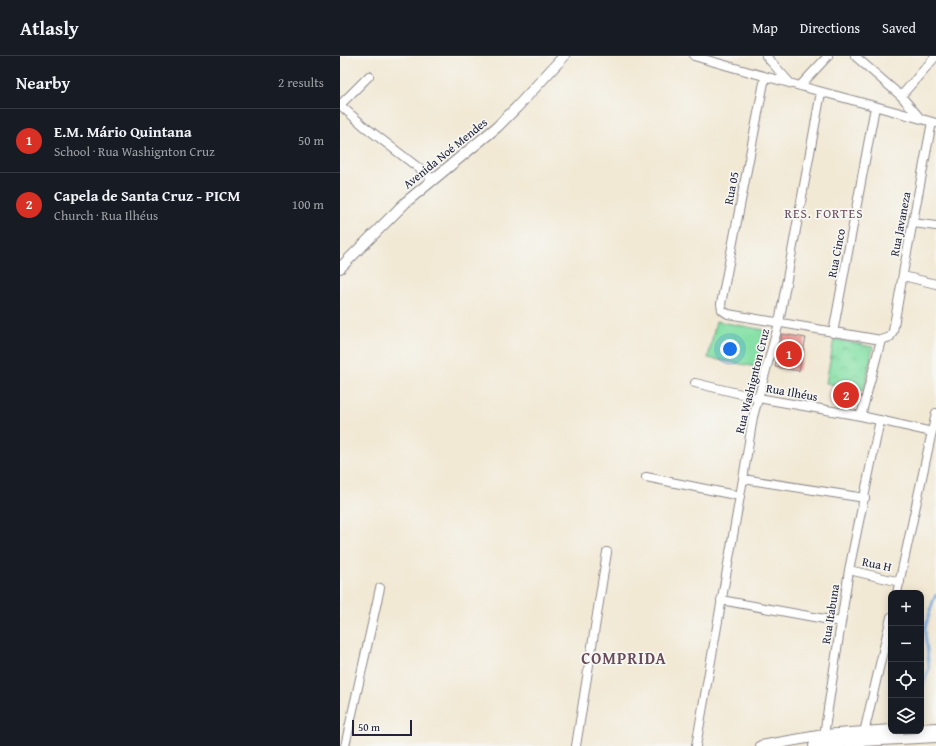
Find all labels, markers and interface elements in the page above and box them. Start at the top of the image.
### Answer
text: Atlasly [20,14,79,42]
text: Map [752,18,778,38]
text: Directions [800,18,860,38]
text: Saved [882,18,916,38]
text: Nearby [16,70,70,95]
text: 2 results [278,73,324,92]
street label: Avenida Noé Mendes [399,113,491,192]
text: E.M. Mário Quintana [54,121,192,142]
text: 1 [26,131,32,150]
text: 50 m [298,131,324,150]
text: School · Rua Washignton Cruz [54,142,215,161]
street label: Rua 05 [719,170,743,206]
text: Capela de Santa Cruz - PICM [54,185,240,206]
street label: Rua Javaneza [885,190,915,258]
text: 2 [26,195,32,214]
text: 100 m [292,195,324,214]
district label: RES. FORTES [784,204,864,223]
text: Church · Rua Ilhéus [54,206,158,225]
street label: Rua Cinco [823,227,849,279]
street label: Rua Washignton Cruz [731,327,773,435]
your location [720,339,740,359]
pin: 1 [776,339,802,369]
street label: Rua Ilhéus [765,379,820,405]
pin: 2 [833,380,859,410]
street label: Rua H [861,553,893,575]
street label: Rua Itabuna [817,583,843,645]
map controls [888,590,924,734]
button: + [888,590,924,626]
button: − [888,626,924,662]
district label: COMPRIDA [581,646,667,670]
button: locate [888,662,924,698]
button: layers [888,698,924,734]
scale bar [352,718,412,737]
text: 50 m [358,719,380,735]

